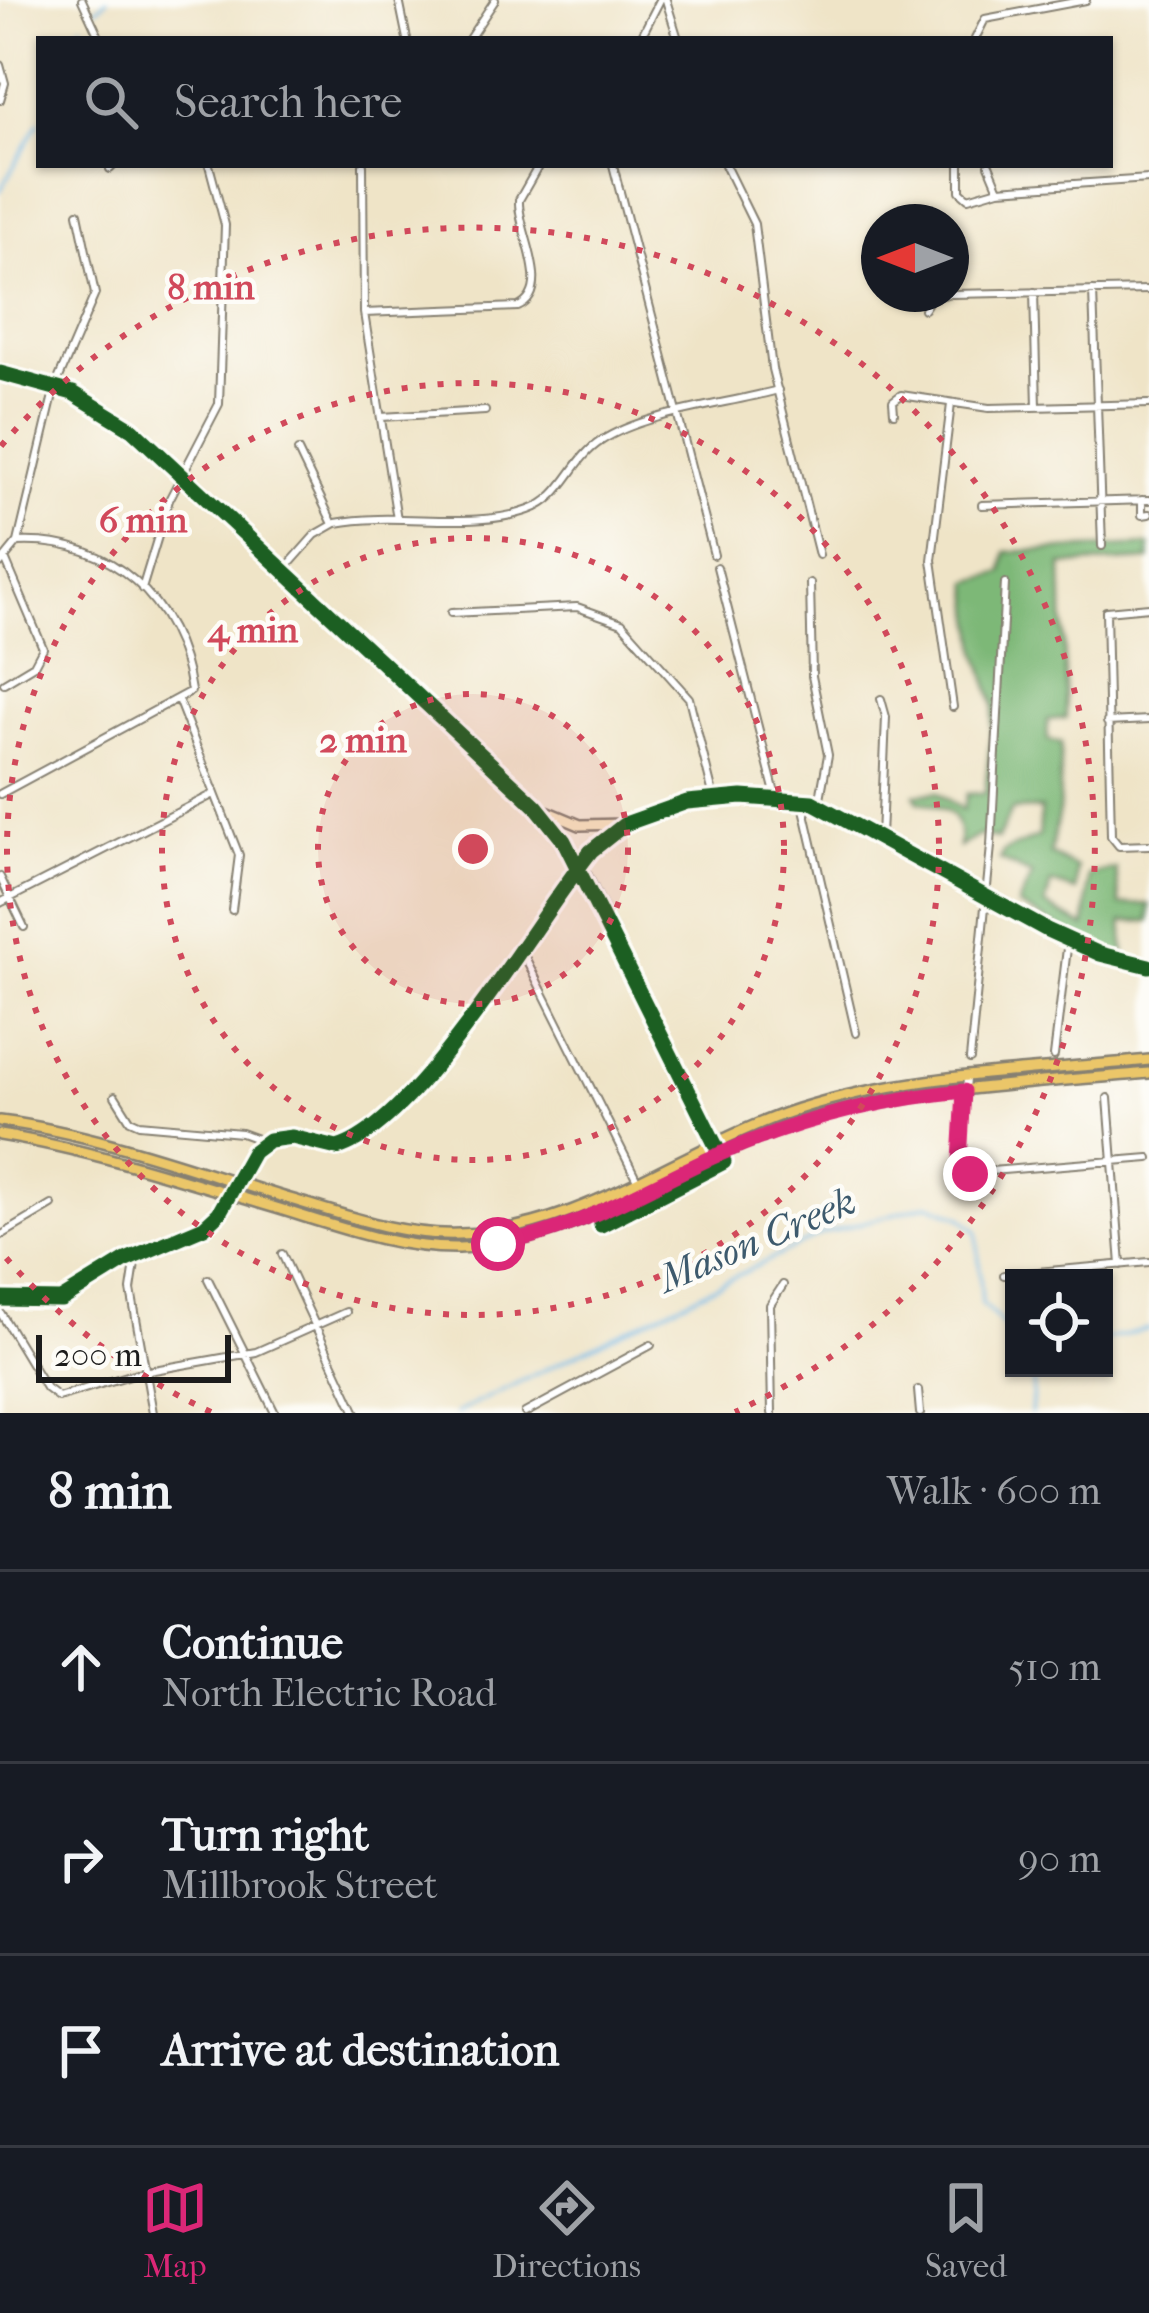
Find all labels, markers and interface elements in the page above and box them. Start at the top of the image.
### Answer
search box [36,36,1113,168]
icon: search [78,69,144,135]
text: Search here [174,76,402,129]
north arrow [861,204,969,312]
text: 8 min [167,266,256,308]
text: 6 min [99,499,188,541]
text: 4 min [207,609,299,652]
text: 2 min [319,719,408,761]
centre of rings [452,828,494,870]
route end [943,1147,997,1201]
water label: Mason Creek [649,1178,862,1303]
route start [471,1217,525,1271]
map controls [1005,1269,1113,1377]
button: locate [1005,1269,1113,1377]
scale bar [36,1329,231,1382]
text: 200 m [54,1336,142,1375]
text: 8 min [48,1461,172,1521]
text: Walk · 600 m [887,1468,1101,1514]
text: Continue [162,1617,343,1670]
icon: ahead [48,1634,114,1700]
text: 510 m [1008,1644,1101,1690]
text: North Electric Road [162,1670,496,1716]
text: Turn right [162,1809,369,1862]
icon: right [48,1826,114,1892]
text: 90 m [1018,1836,1101,1882]
text: Millbrook Street [162,1862,438,1908]
icon: arrive [48,2018,114,2084]
text: Arrive at destination [162,2024,559,2077]
tab: Map [142,2175,208,2286]
tab: Directions [492,2175,641,2286]
tab: Saved [925,2175,1007,2286]

